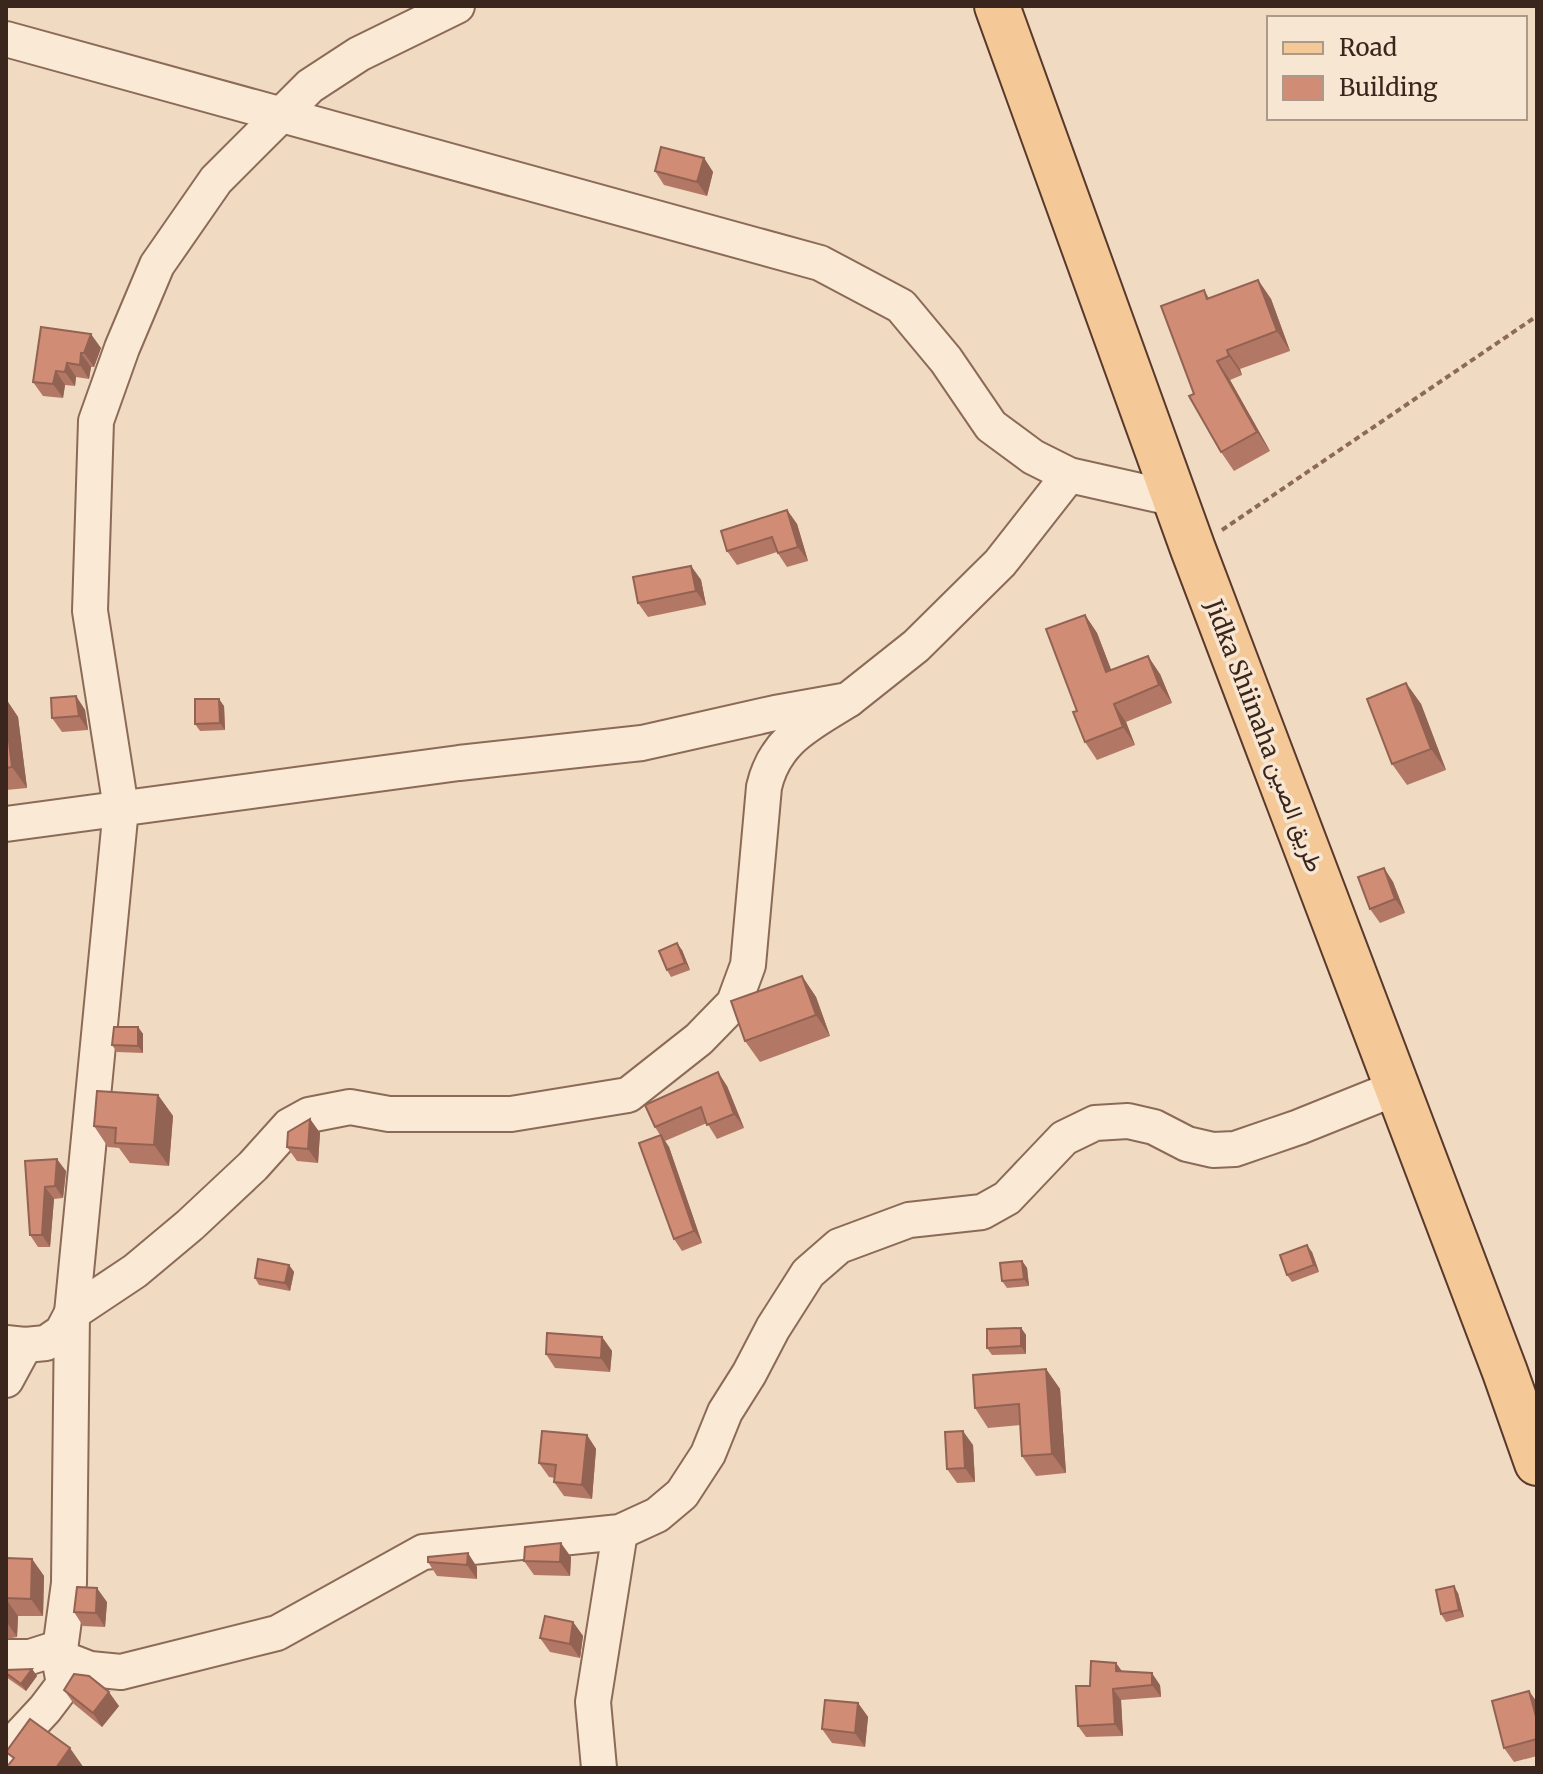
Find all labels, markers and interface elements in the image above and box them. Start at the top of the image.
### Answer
legend [1267,16,1527,120]
text: Road [1339,32,1397,63]
text: Building [1339,72,1438,103]
street label: Jidka Shiinaha طريق الصين [1198,594,1331,876]

